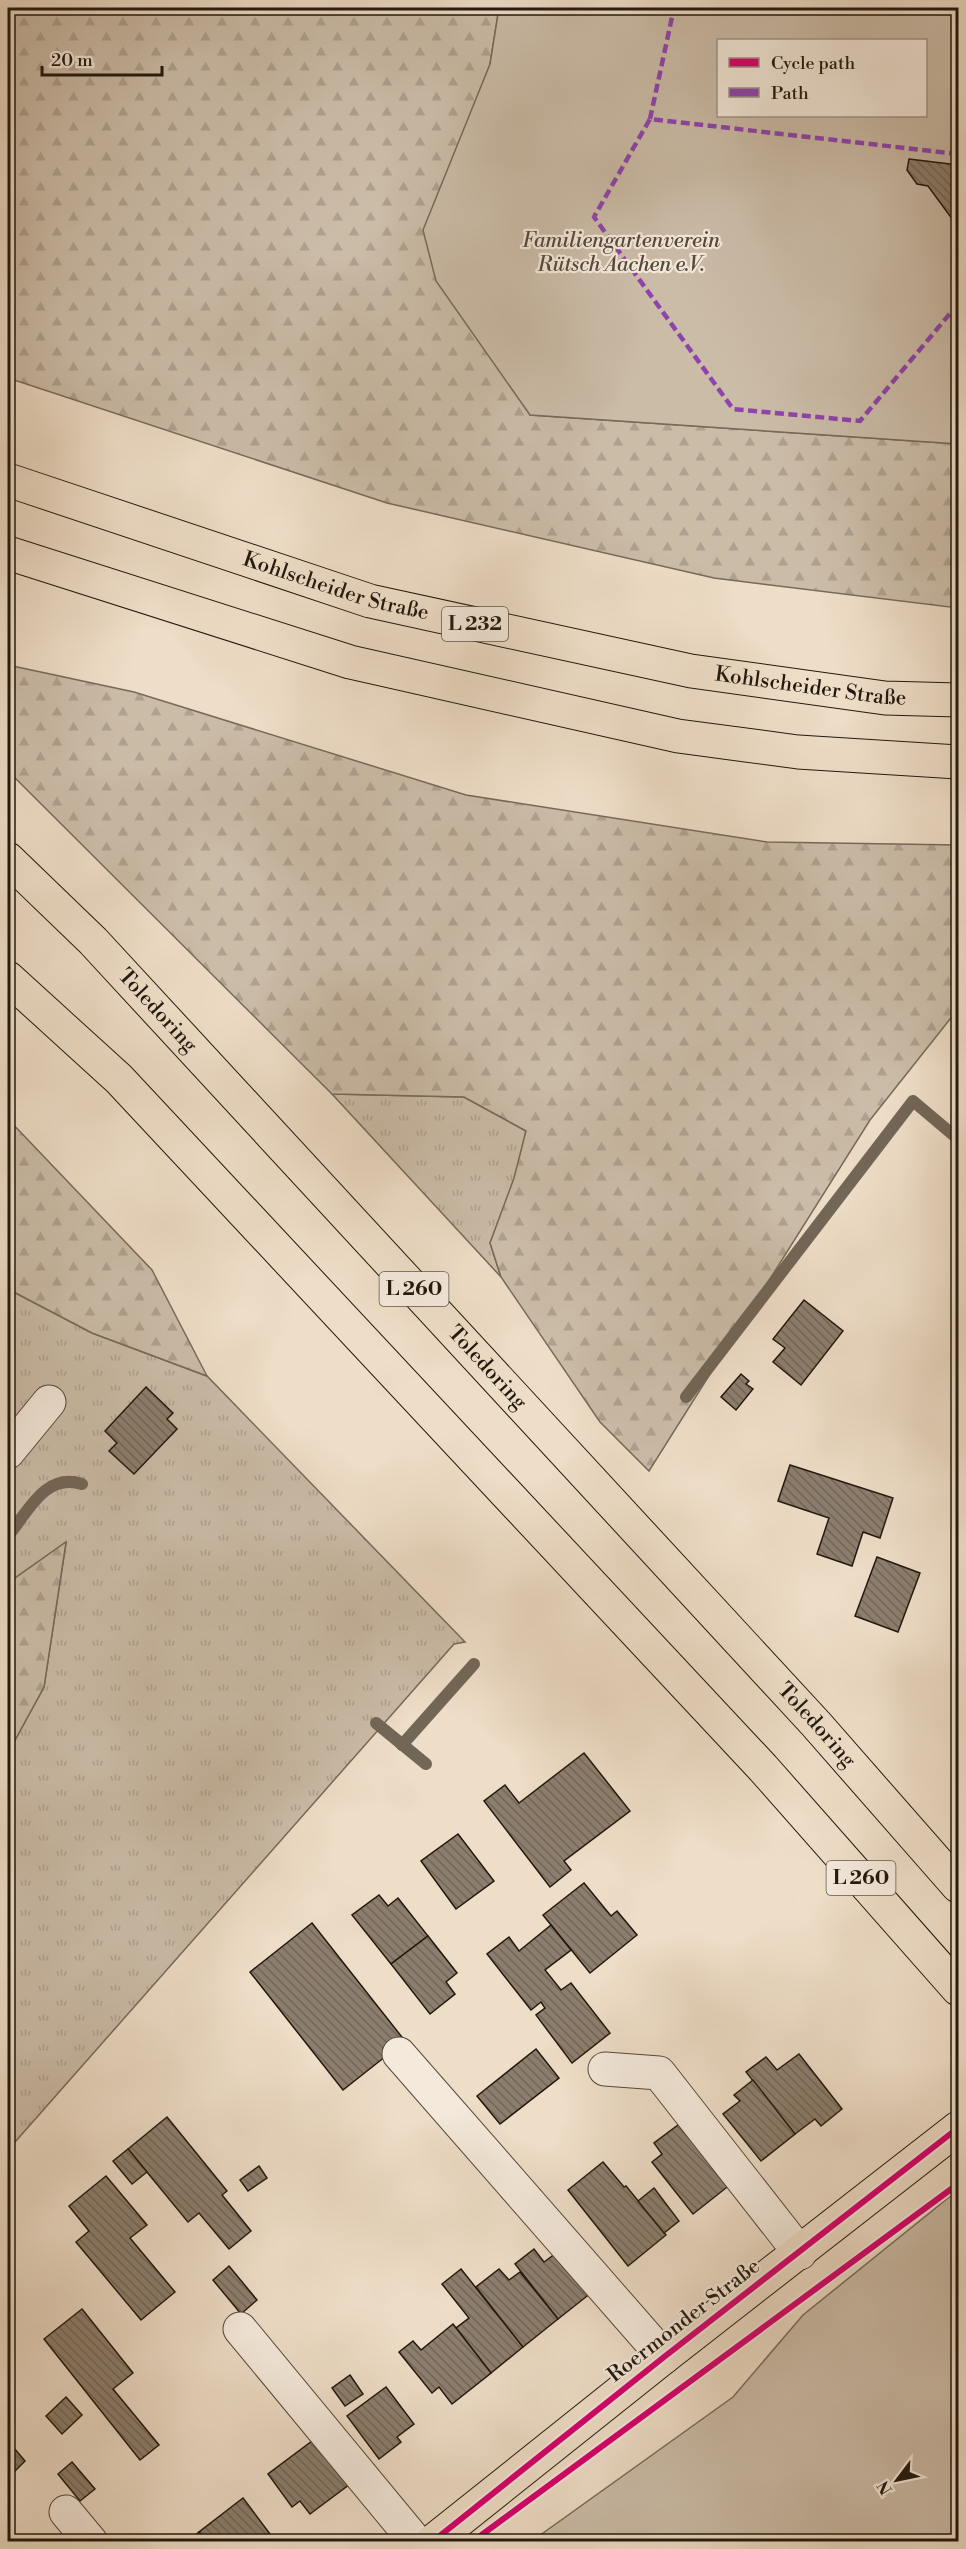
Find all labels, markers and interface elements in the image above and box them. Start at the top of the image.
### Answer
scale bar [42,39,162,77]
legend [717,39,927,117]
text: 20 m [51,49,93,72]
text: Cycle path [771,52,855,75]
text: Path [771,82,809,105]
park label: Familiengartenverein Rütsch Aachen e.V. [522,228,720,278]
street label: Kohlscheider Straße [240,546,431,626]
road number: L 232 [442,607,508,641]
street label: Kohlscheider Straße [713,661,907,712]
street label: Toledoring [112,963,203,1058]
road number: L 260 [380,1272,448,1306]
street label: Toledoring [442,1320,532,1415]
street label: Toledoring [772,1677,861,1773]
road number: L 260 [826,1861,896,1895]
street label: Roermonder Straße [603,2253,765,2389]
north arrow [867,2450,927,2510]
text: N [873,2476,897,2498]

